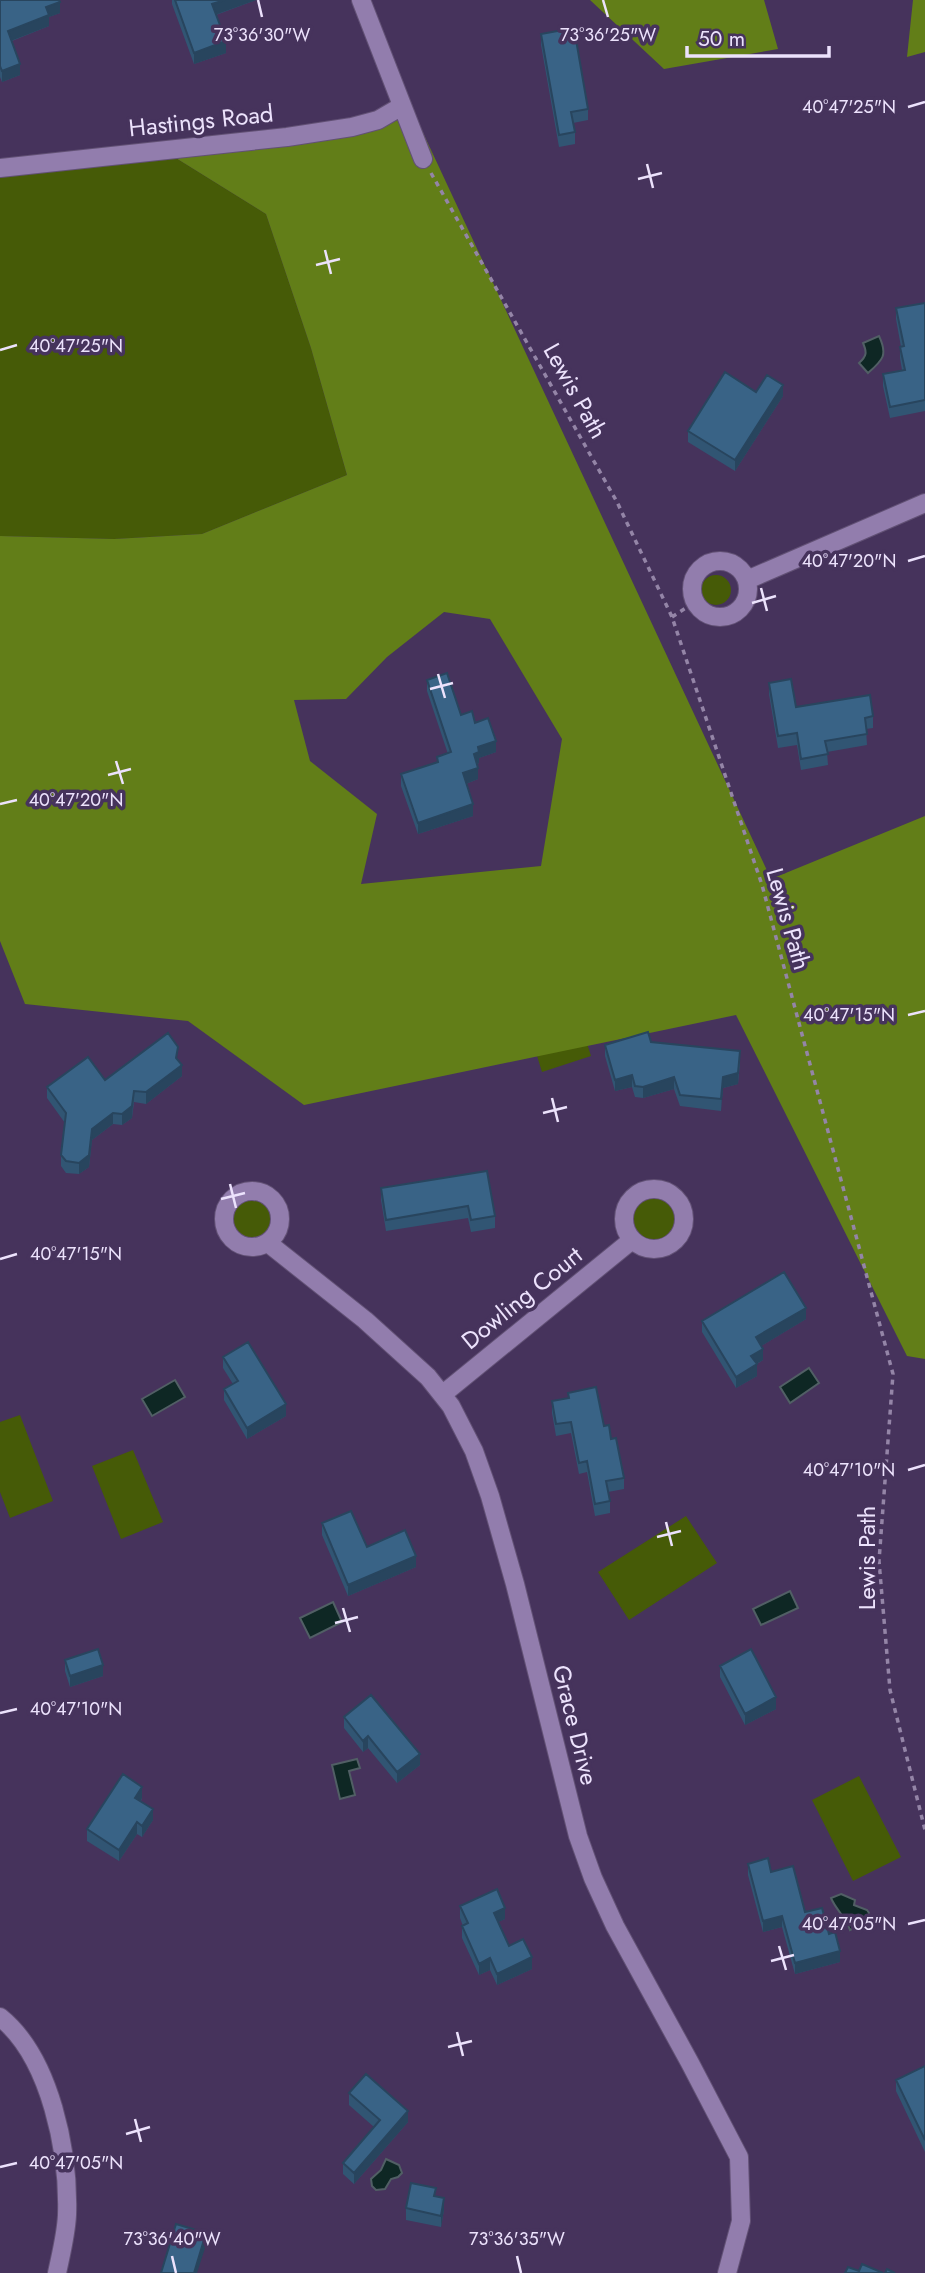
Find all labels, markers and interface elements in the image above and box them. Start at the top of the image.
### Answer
scale bar [687,14,829,58]
text: 73°36'30"W [214,22,310,48]
text: 73°36'25"W [560,22,656,48]
text: 50 m [698,24,745,54]
text: 40°47'25"N [802,94,896,120]
street label: Hastings Road [127,96,275,146]
text: 40°47'25"N [29,333,123,359]
street label: Lewis Path [535,337,616,445]
text: 40°47'20"N [802,548,896,574]
text: 40°47'20"N [29,787,123,813]
street label: Lewis Path [757,864,820,974]
text: 40°47'15"N [803,1002,895,1028]
street label: Dowling Court [454,1238,590,1357]
text: 40°47'15"N [30,1241,122,1267]
text: 40°47'10"N [803,1457,895,1483]
street label: Lewis Path [849,1506,884,1610]
street label: Grace Drive [544,1661,607,1789]
text: 40°47'10"N [30,1696,122,1722]
text: 40°47'05"N [802,1911,896,1937]
text: 40°47'05"N [29,2150,123,2176]
text: 73°36'40"W [123,2226,221,2252]
text: 73°36'35"W [469,2226,565,2252]

